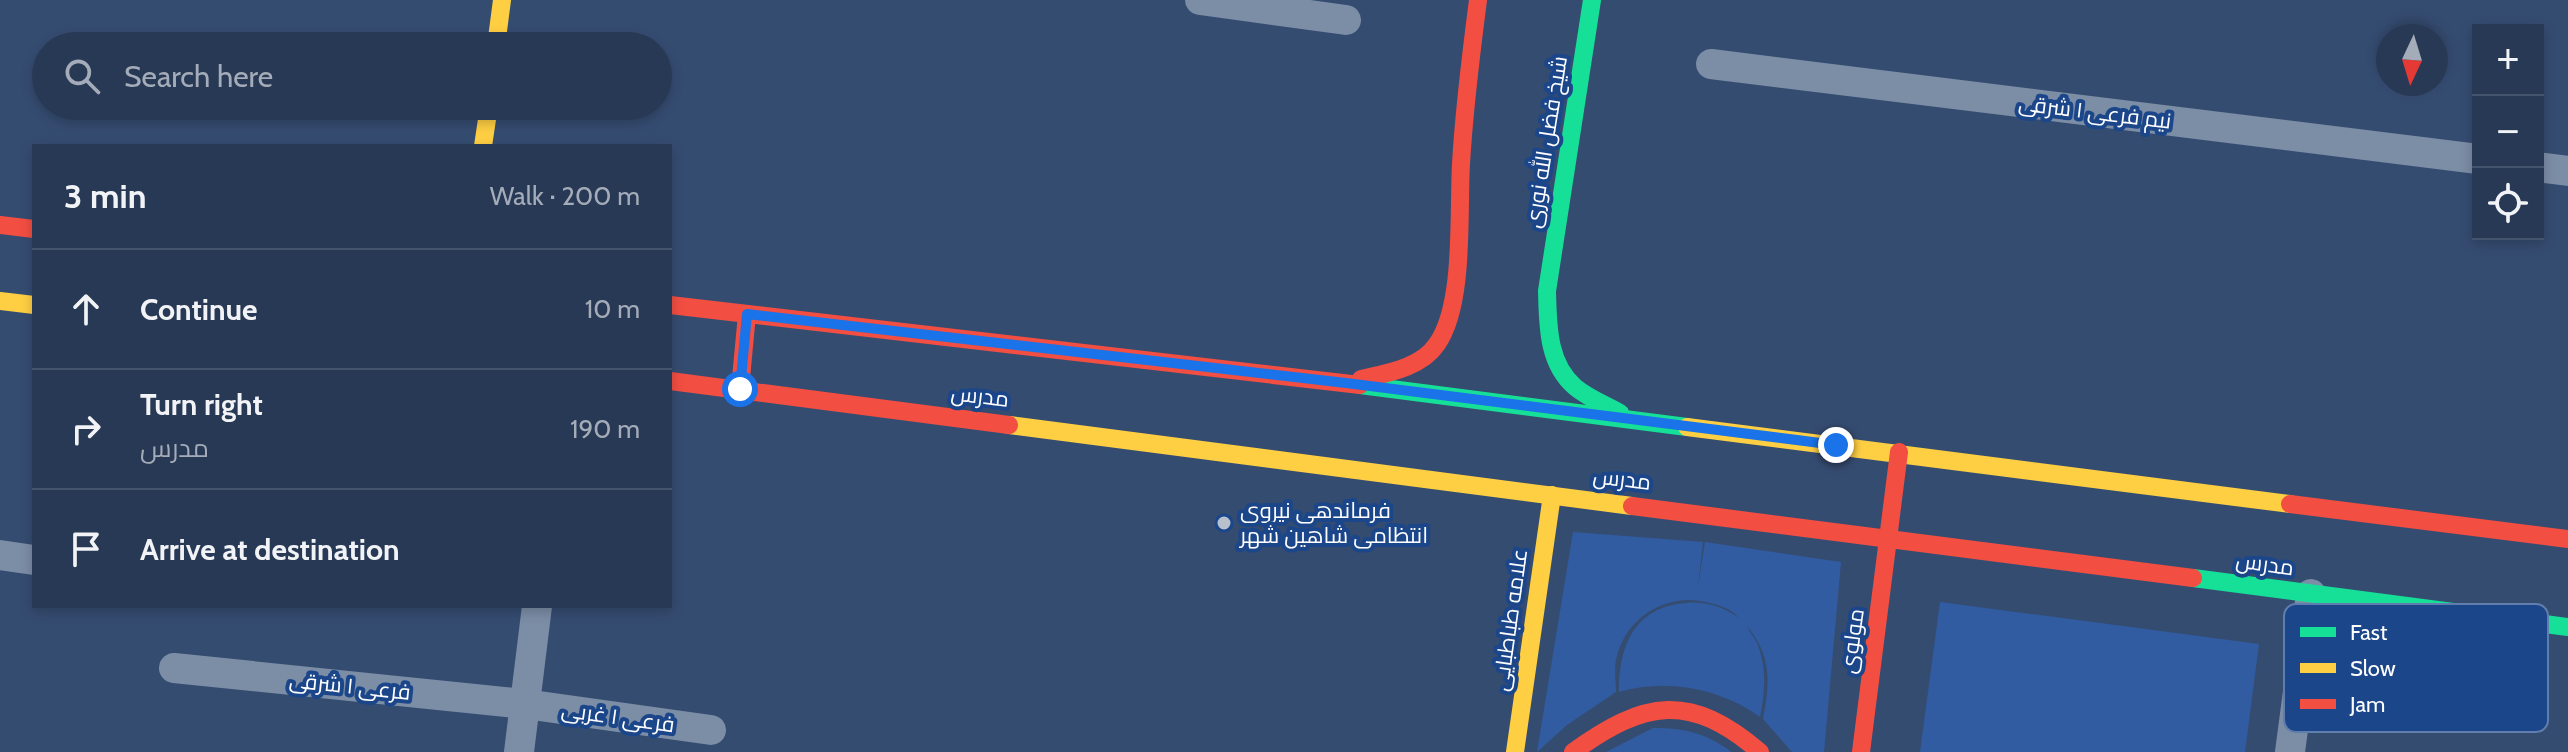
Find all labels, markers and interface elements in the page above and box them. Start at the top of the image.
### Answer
north arrow [2376,24,2448,96]
map controls [2472,24,2544,240]
button: + [2472,24,2544,96]
search box [32,32,672,120]
icon: search [60,54,104,98]
street label: شیخ فضل الله نوری [1518,54,1574,230]
text: Search here [124,58,273,95]
street label: نیم فرعی ۱ شرقی [2017,89,2173,137]
button: − [2472,96,2544,168]
button: locate [2472,168,2544,240]
text: 3 min [64,175,146,217]
text: Walk · 200 m [490,180,640,212]
icon: ahead [64,287,108,331]
text: Continue [140,291,257,328]
text: 10 m [585,293,640,325]
route start [722,371,758,407]
street label: مدرس [949,379,1011,413]
text: Turn right [140,386,263,423]
icon: right [64,407,108,451]
text: 190 m [570,413,640,445]
route end [1818,427,1854,463]
text: مدرس [140,432,209,464]
street label: مدرس [1591,462,1653,496]
place label: فرماندهی نیروی انتظامی شاهین شهر [1238,497,1428,549]
marker: فرماندهی نیروی انتظامی شاهین شهر [1215,514,1233,532]
icon: arrive [64,527,108,571]
text: Arrive at destination [140,531,400,568]
street label: علامه طباطبایی [1487,547,1533,693]
street label: مدرس [2234,547,2296,581]
legend [2284,604,2548,732]
street label: مولوی [1834,607,1870,675]
text: Fast [2350,619,2388,646]
text: Slow [2350,655,2396,682]
street label: فرعی ۱ شرقی [288,666,412,706]
text: Jam [2349,691,2385,718]
street label: فرعی ۱ غربی [560,696,676,738]

